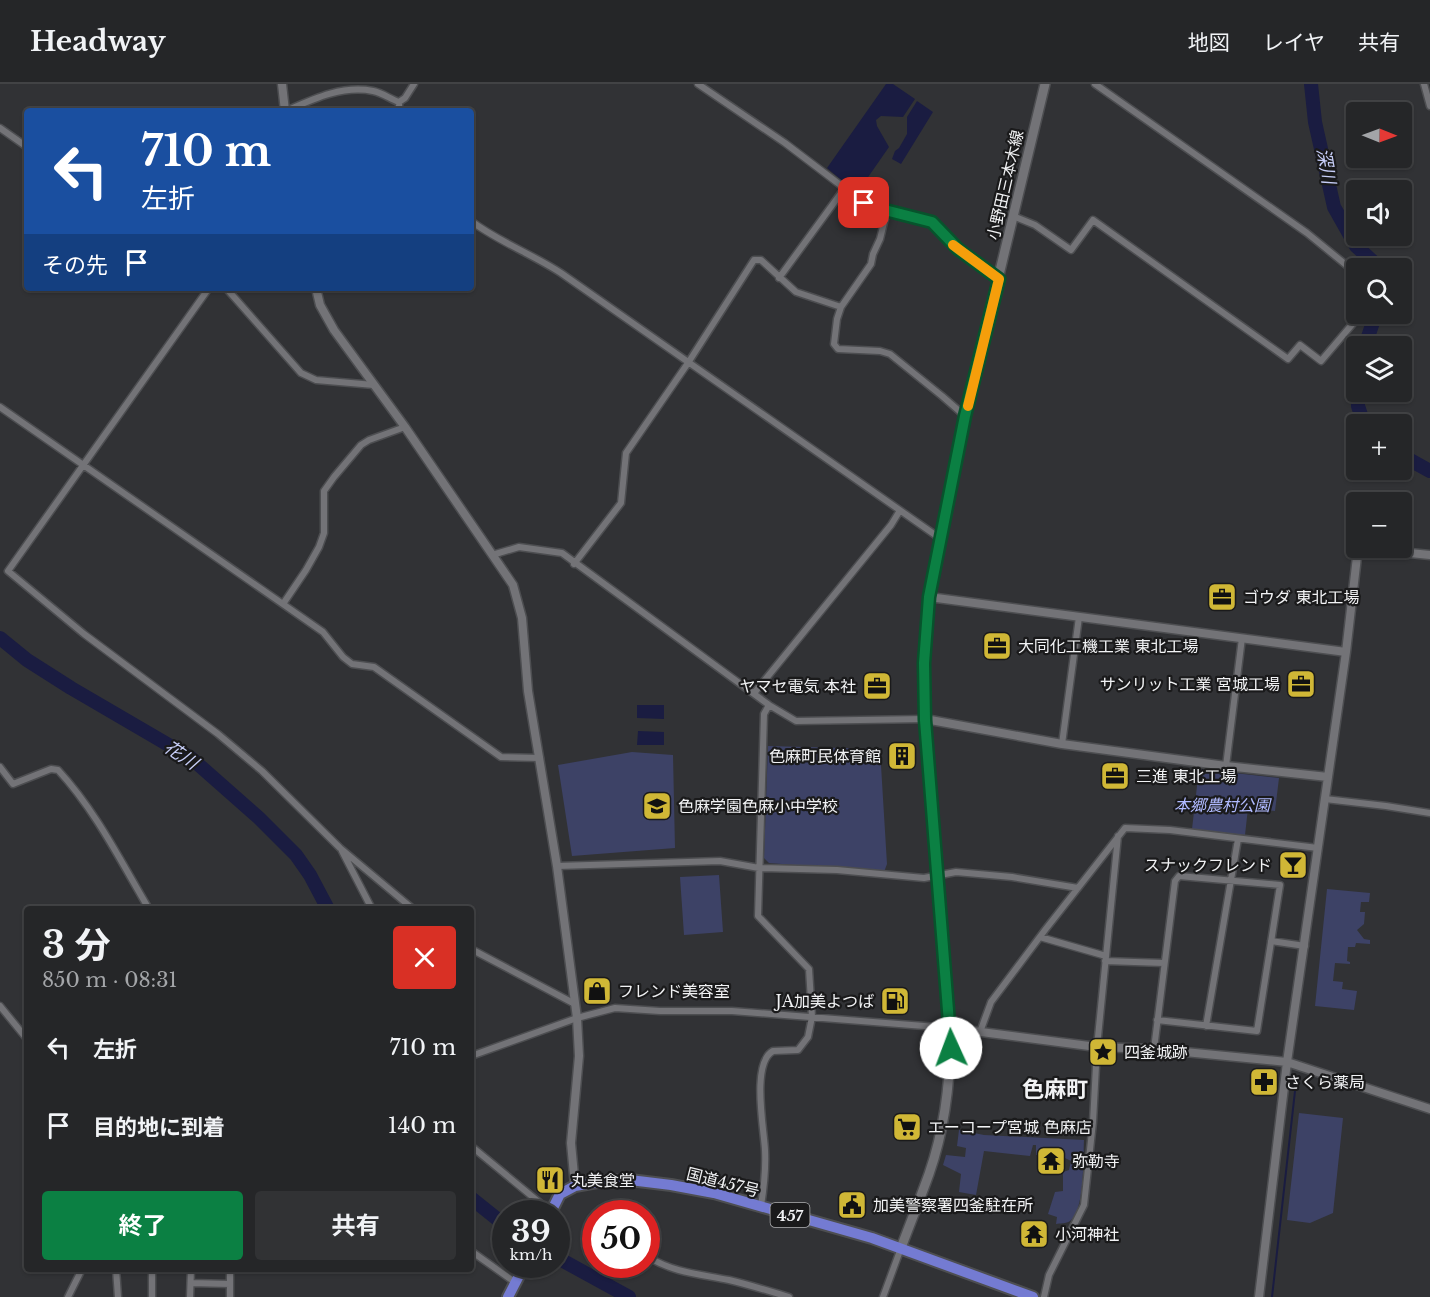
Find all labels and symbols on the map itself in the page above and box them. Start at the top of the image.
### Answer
north arrow [1346,102,1412,168]
street label: 小野田三本木線 [983,128,1027,242]
water label: 深川 [1312,146,1340,188]
pin [838,177,889,228]
office icon: ゴウダ 東北工場 [1206,581,1238,613]
place label: ゴウダ 東北工場 [1243,587,1360,607]
office icon: 大同化工機工業 東北工場 [981,630,1013,662]
place label: 大同化工機工業 東北工場 [1018,636,1199,656]
office icon: サンリット工業 宮城工場 [1285,668,1317,700]
office icon: ヤマセ電気 本社 [861,670,893,702]
place label: サンリット工業 宮城工場 [1099,674,1280,694]
place label: ヤマセ電気 本社 [739,676,856,696]
water label: 花川 [160,736,204,775]
building icon: 色麻町民体育館 [886,740,918,772]
place label: 色麻町民体育館 [769,746,881,766]
office icon: 三進 東北工場 [1099,760,1131,792]
place label: 三進 東北工場 [1136,766,1237,786]
school or university icon: 色麻学園色麻小中学校 [641,790,673,822]
park label: 本郷農村公園 [1174,795,1272,815]
place label: 色麻学園色麻小中学校 [678,796,838,816]
bar icon: スナックフレンド [1277,849,1309,881]
place label: スナックフレンド [1144,855,1272,875]
shop icon: フレンド美容室 [581,975,613,1007]
place label: フレンド美容室 [618,981,730,1001]
fuel station icon: JA加美よつば [879,985,911,1017]
place label: JA加美よつば [774,991,874,1011]
position arrow [919,1016,983,1080]
place icon: 四釜城跡 [1087,1036,1119,1068]
place label: 四釜城跡 [1124,1042,1188,1062]
pharmacy icon: さくら薬局 [1248,1066,1280,1098]
place label: さくら薬局 [1285,1072,1365,1092]
district label: 色麻町 [1022,1076,1088,1103]
supermarket icon: エーコープ宮城 色麻店 [891,1111,923,1143]
place label: エーコープ宮城 色麻店 [928,1117,1092,1137]
temple icon: 弥勒寺 [1035,1145,1067,1177]
place label: 弥勒寺 [1072,1151,1120,1171]
street label: 国道457号 [684,1163,762,1201]
restaurant icon: 丸美食堂 [534,1164,566,1196]
place label: 丸美食堂 [571,1170,635,1190]
public building icon: 加美警察署四釜駐在所 [836,1189,868,1221]
place label: 加美警察署四釜駐在所 [873,1195,1033,1215]
speed limit sign: 50 [582,1200,660,1278]
road number: 457 [770,1203,810,1227]
temple icon: 小河神社 [1018,1218,1050,1250]
place label: 小河神社 [1055,1224,1119,1244]

